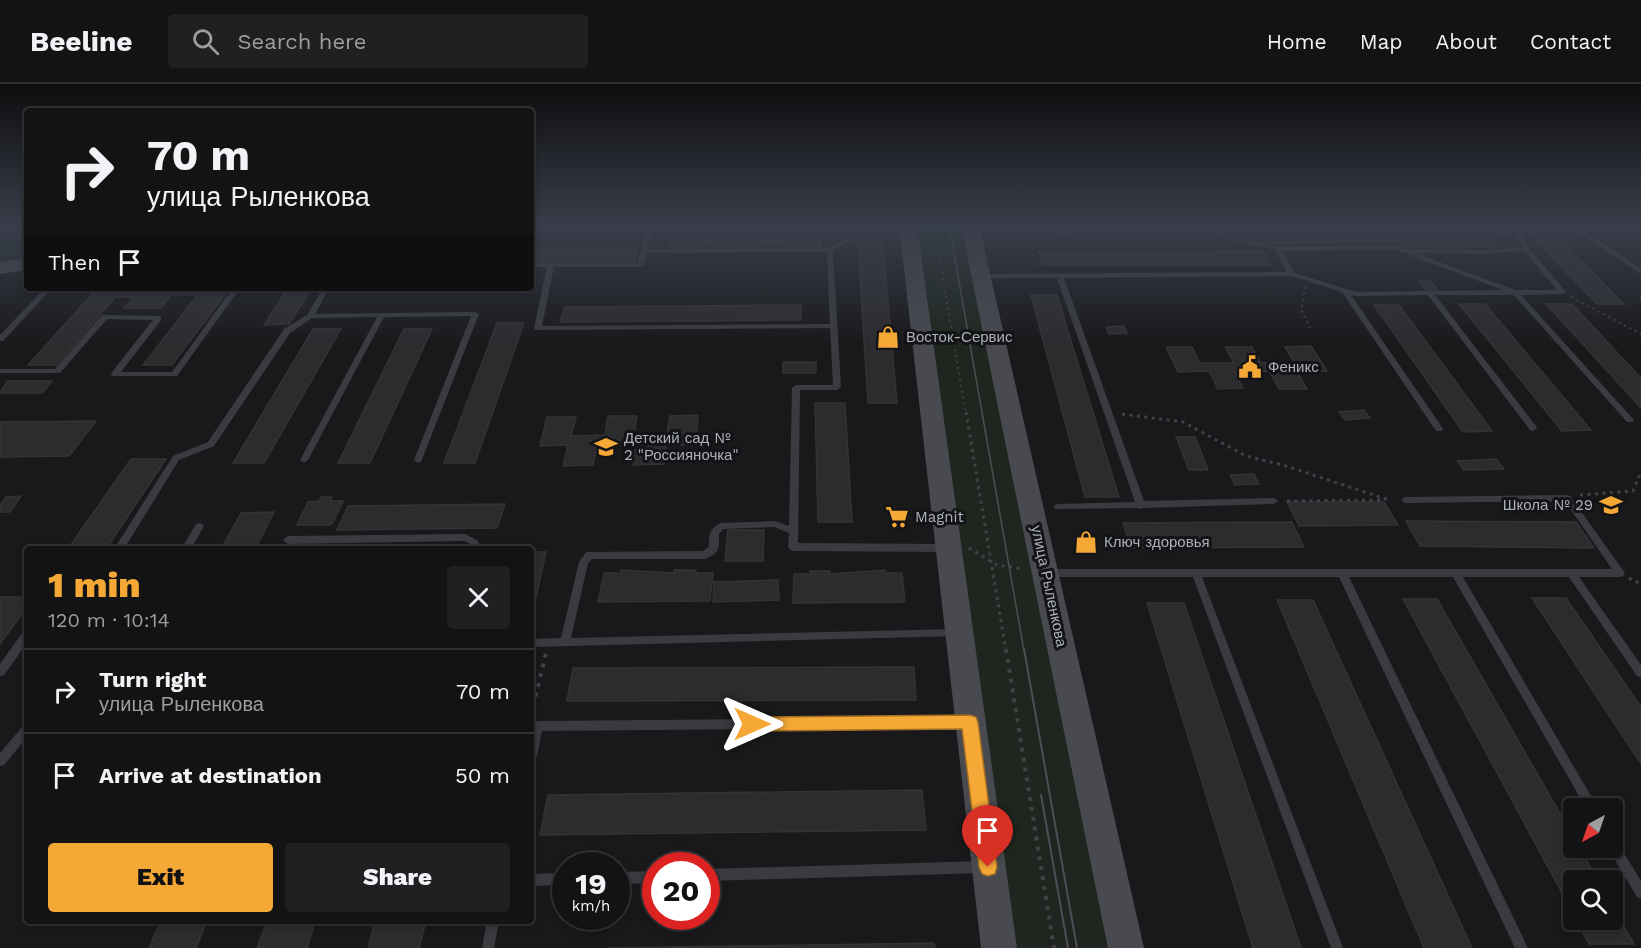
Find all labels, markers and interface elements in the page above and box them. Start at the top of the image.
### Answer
search box [168,14,588,68]
text: Beeline [30,25,132,58]
icon: search [189,25,222,58]
text: Search here [237,29,366,54]
text: Home [1267,29,1327,54]
text: Map [1360,29,1403,54]
text: About [1436,29,1497,54]
text: Contact [1530,29,1611,54]
text: 70 m [147,131,250,180]
icon: right [48,132,126,210]
text: улица Рыленкова [147,181,370,213]
icon: arrive [113,246,146,279]
text: Then [48,250,101,275]
shop icon: Восток-Сервис [875,324,901,350]
place label: Восток-Сервис [906,328,1013,346]
public building icon: Феникс [1237,354,1263,380]
place label: Феникс [1268,358,1319,376]
place label: Детский сад № 2 "Россияночка" [624,429,739,464]
school or university icon: Детский сад № 2 "Россияночка" [593,434,619,460]
school or university icon: Школа № 29 [1598,492,1624,518]
place label: Школа № 29 [1503,496,1593,514]
supermarket icon: Magnit [884,504,910,530]
place label: Magnit [915,508,964,526]
street label: улица Рыленкова [1027,524,1071,649]
shop icon: Ключ здоровья [1073,529,1099,555]
place label: Ключ здоровья [1104,533,1210,551]
text: 1 min [48,564,141,606]
button: close [447,566,510,629]
text: 120 m · 10:14 [48,608,170,632]
text: Turn right [99,667,206,692]
icon: right [48,675,81,708]
text: 70 m [456,679,510,704]
text: улица Рыленкова [99,692,264,716]
position arrow [720,692,784,756]
icon: arrive [48,759,81,792]
text: Arrive at destination [99,763,322,788]
text: 50 m [455,763,510,788]
north arrow [1563,798,1623,858]
map controls [1563,798,1623,930]
pin [962,805,1013,867]
icon: arrive [971,814,1004,847]
button: Exit [48,843,273,912]
button: Share [285,843,510,912]
speed limit sign: 20 [642,852,720,930]
text: 19 [575,866,607,901]
button: search [1563,870,1623,930]
text: km/h [572,897,610,915]

